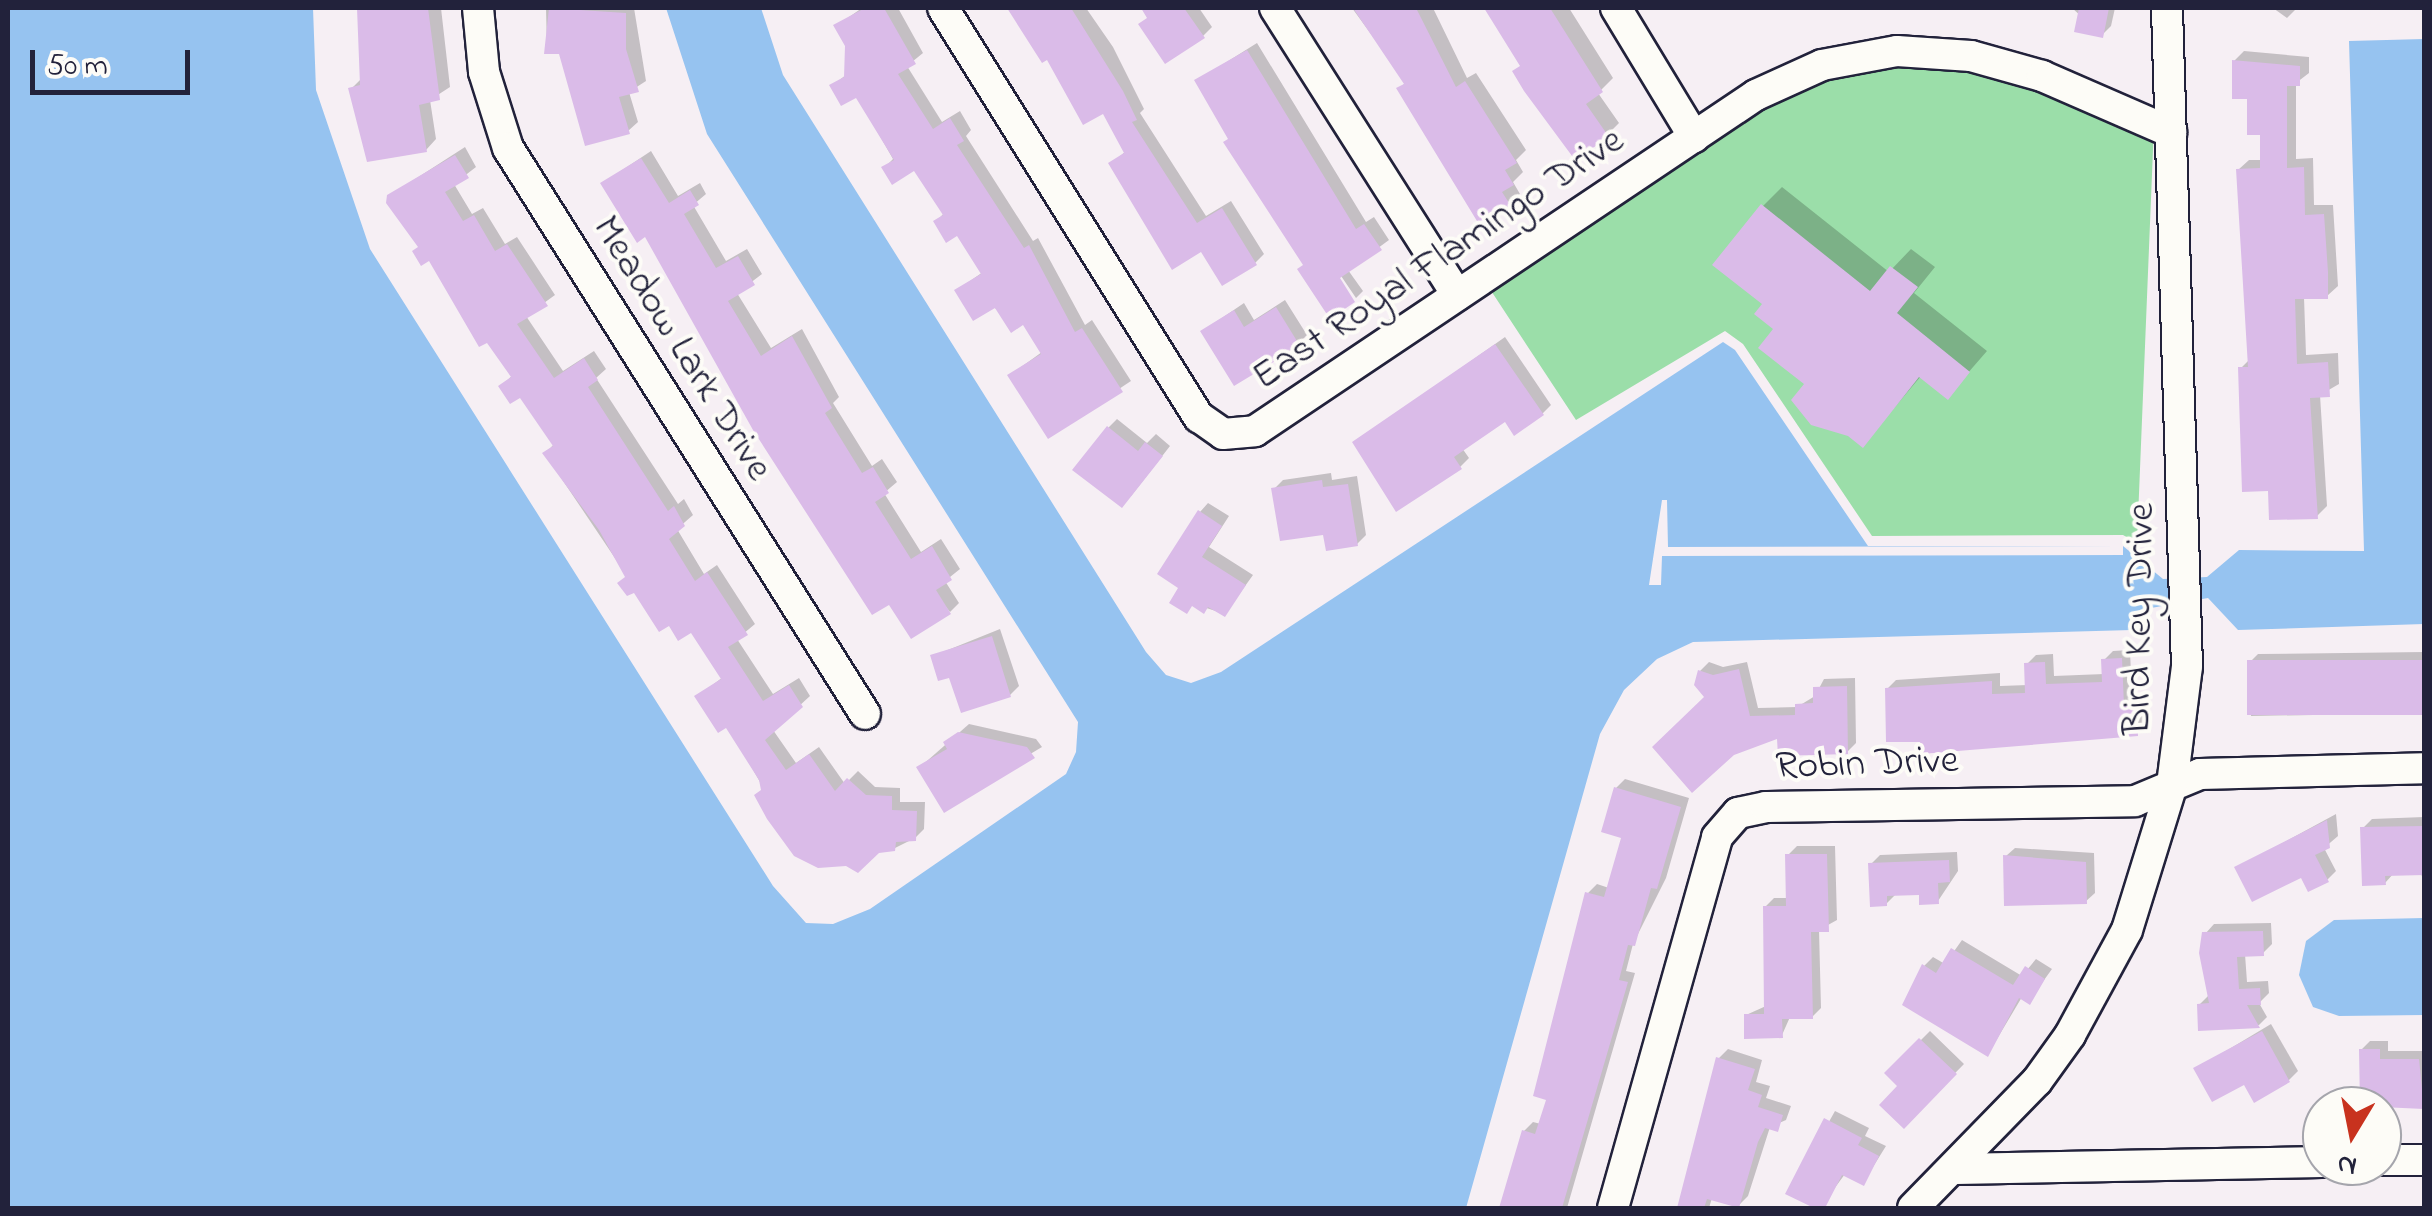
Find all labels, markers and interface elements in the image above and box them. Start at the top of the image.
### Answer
scale bar [35,30,195,92]
text: 50 m [47,45,108,89]
street label: East Royal Flamingo Drive [1244,118,1634,402]
street label: Meadow Lark Drive [580,208,782,490]
street label: Bird Key Drive [2115,503,2167,735]
street label: Robin Drive [1775,738,1959,792]
north arrow [2302,1086,2402,1186]
text: N [2334,1142,2360,1186]

